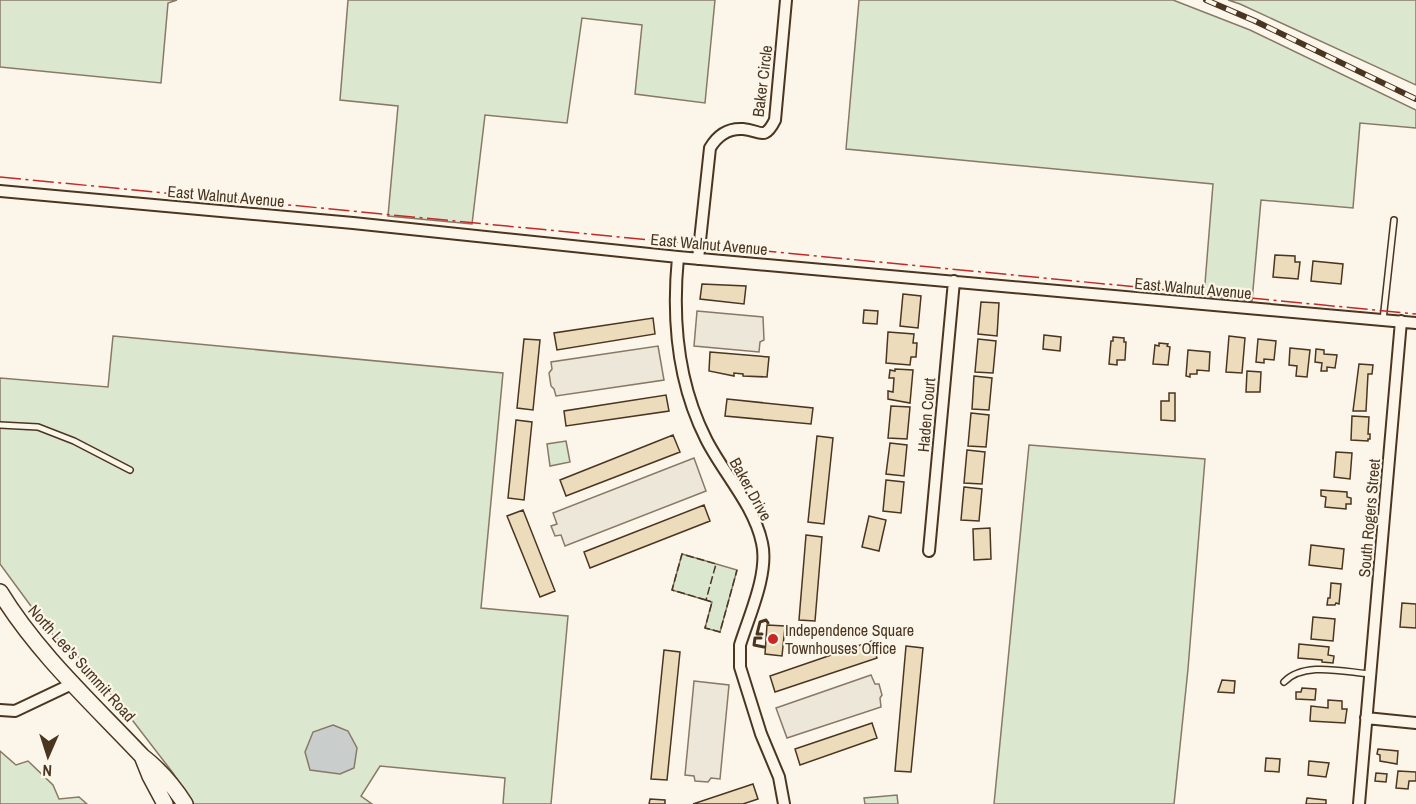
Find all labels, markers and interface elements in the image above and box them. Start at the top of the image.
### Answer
street label: Baker Circle [747,44,777,118]
street label: East Walnut Avenue [167,180,285,212]
street label: East Walnut Avenue [650,228,768,260]
street label: East Walnut Avenue [1134,272,1252,304]
street label: Haden Court [912,377,940,453]
street label: Baker Drive [725,453,777,525]
street label: South Rogers Street [1353,457,1385,578]
street label: North Lee's Summit Road [23,600,141,726]
place label: Independence Square Townhouses Office [785,619,914,659]
marker: Independence Square Townhouses Office [766,632,780,646]
north arrow [18,726,78,786]
text: N [42,760,53,782]

